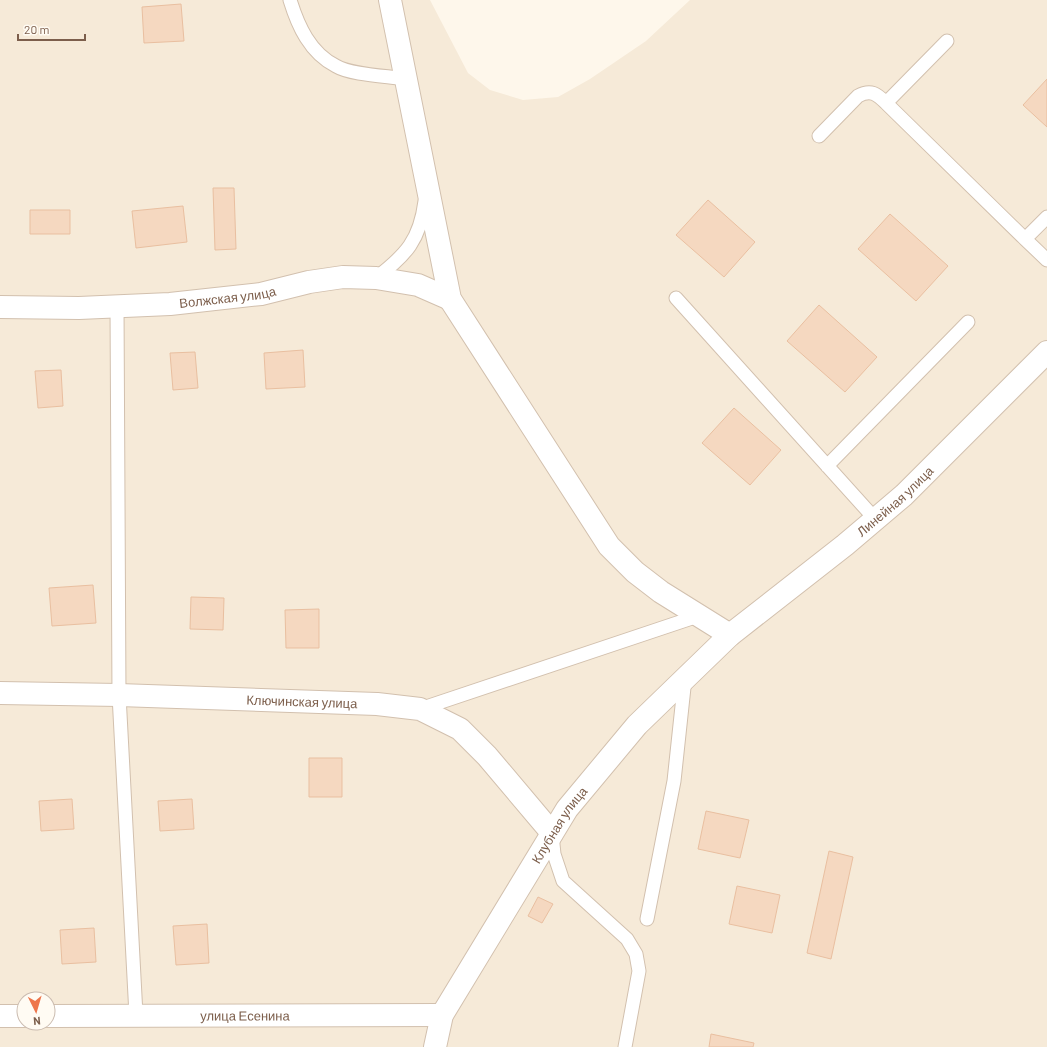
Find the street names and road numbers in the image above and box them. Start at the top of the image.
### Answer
street label: Волжская улица [178,282,278,311]
street label: Линейная улица [853,462,937,540]
street label: Ключинская улица [246,691,358,711]
street label: Клубная улица [528,783,591,866]
street label: улица Есенина [200,1007,291,1024]

